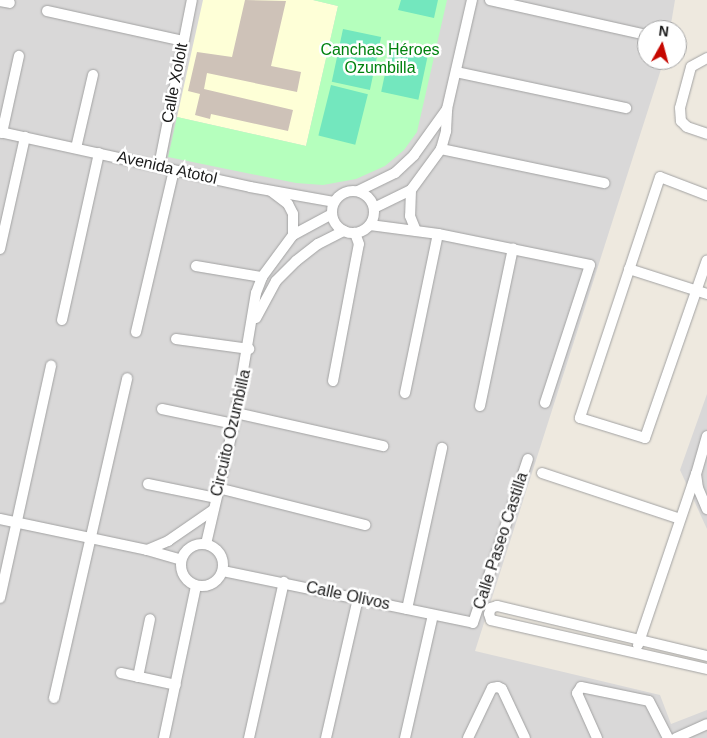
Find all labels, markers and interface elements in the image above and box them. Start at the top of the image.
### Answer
north arrow [637,20,687,70]
text: N [658,23,670,40]
park label: Canchas Héroes Ozumbilla [320,40,440,78]
street label: Calle Xololt [158,41,192,125]
street label: Avenida Atotol [115,147,219,189]
street label: Circuito Ozumbilla [207,368,255,498]
street label: Calle Paseo Castilla [470,470,532,612]
street label: Calle Olivos [304,578,392,614]

